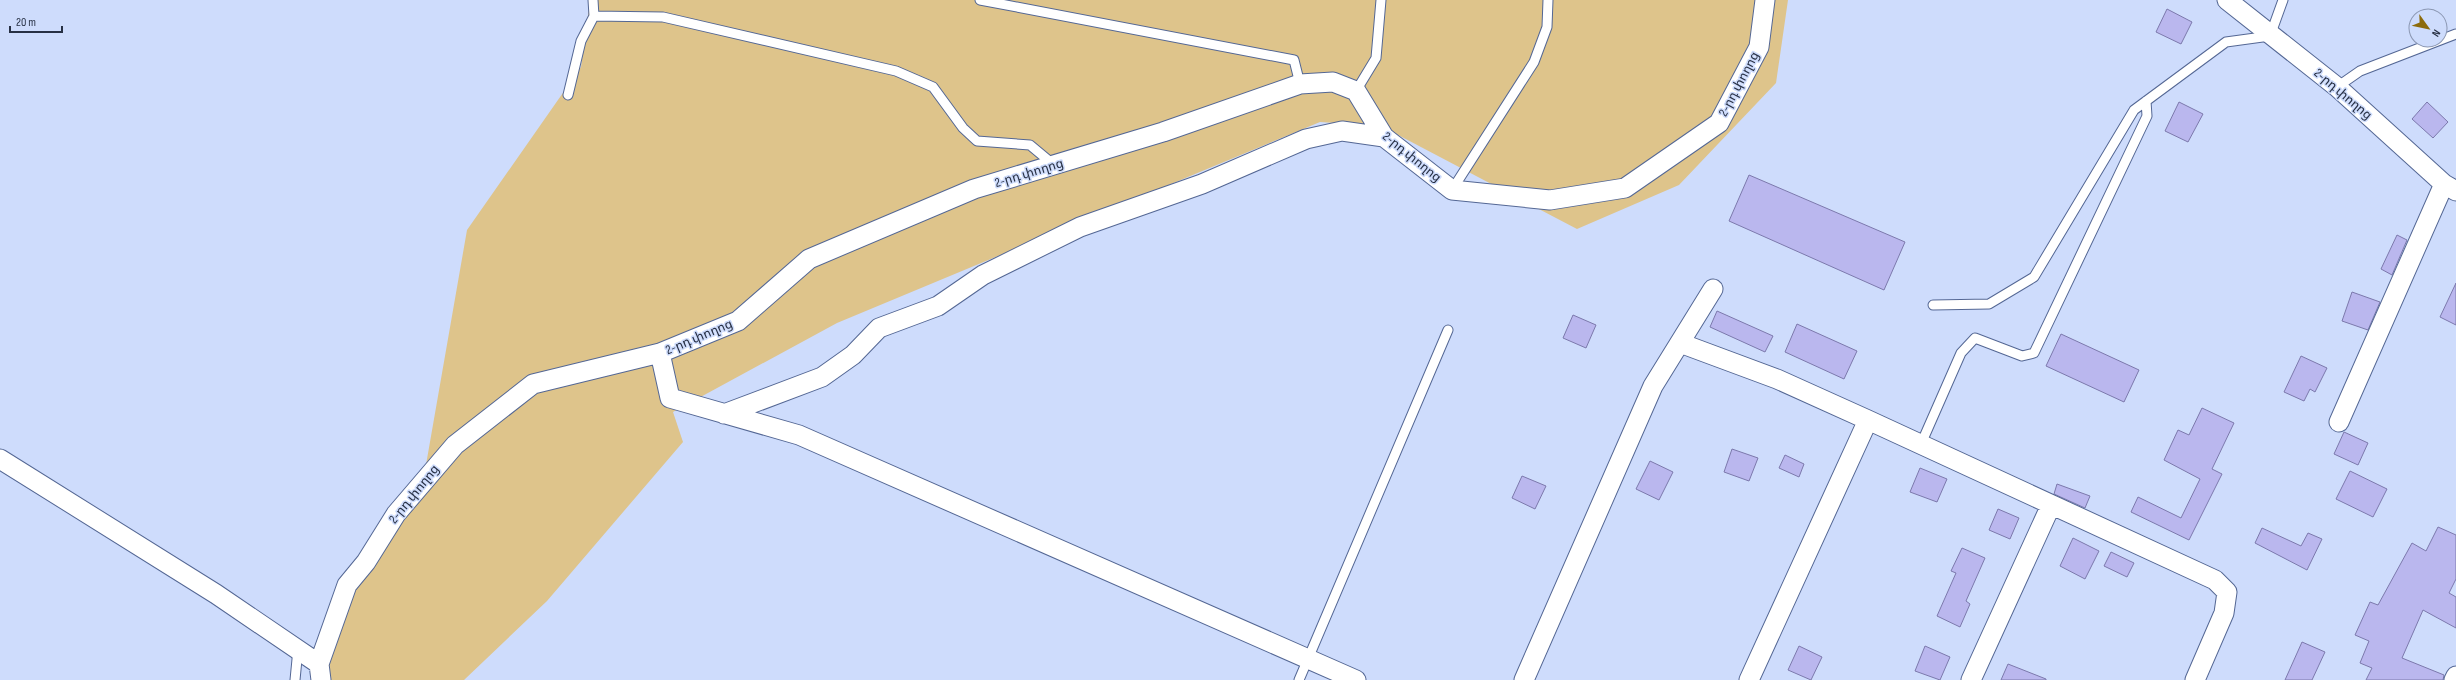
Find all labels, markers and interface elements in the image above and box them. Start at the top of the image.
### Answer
scale bar [10,8,62,34]
north arrow [2408,8,2448,48]
text: 20 m [16,15,36,30]
text: N [2429,27,2443,39]
street label: 2-րդ փողոց [1715,49,1763,119]
street label: 2-րդ փողոց [2311,65,2375,123]
street label: 2-րդ փողոց [1379,128,1445,186]
street label: 2-րդ փողոց [993,155,1065,191]
street label: 2-րդ փողոց [663,316,735,358]
street label: 2-րդ փողոց [385,461,443,527]

